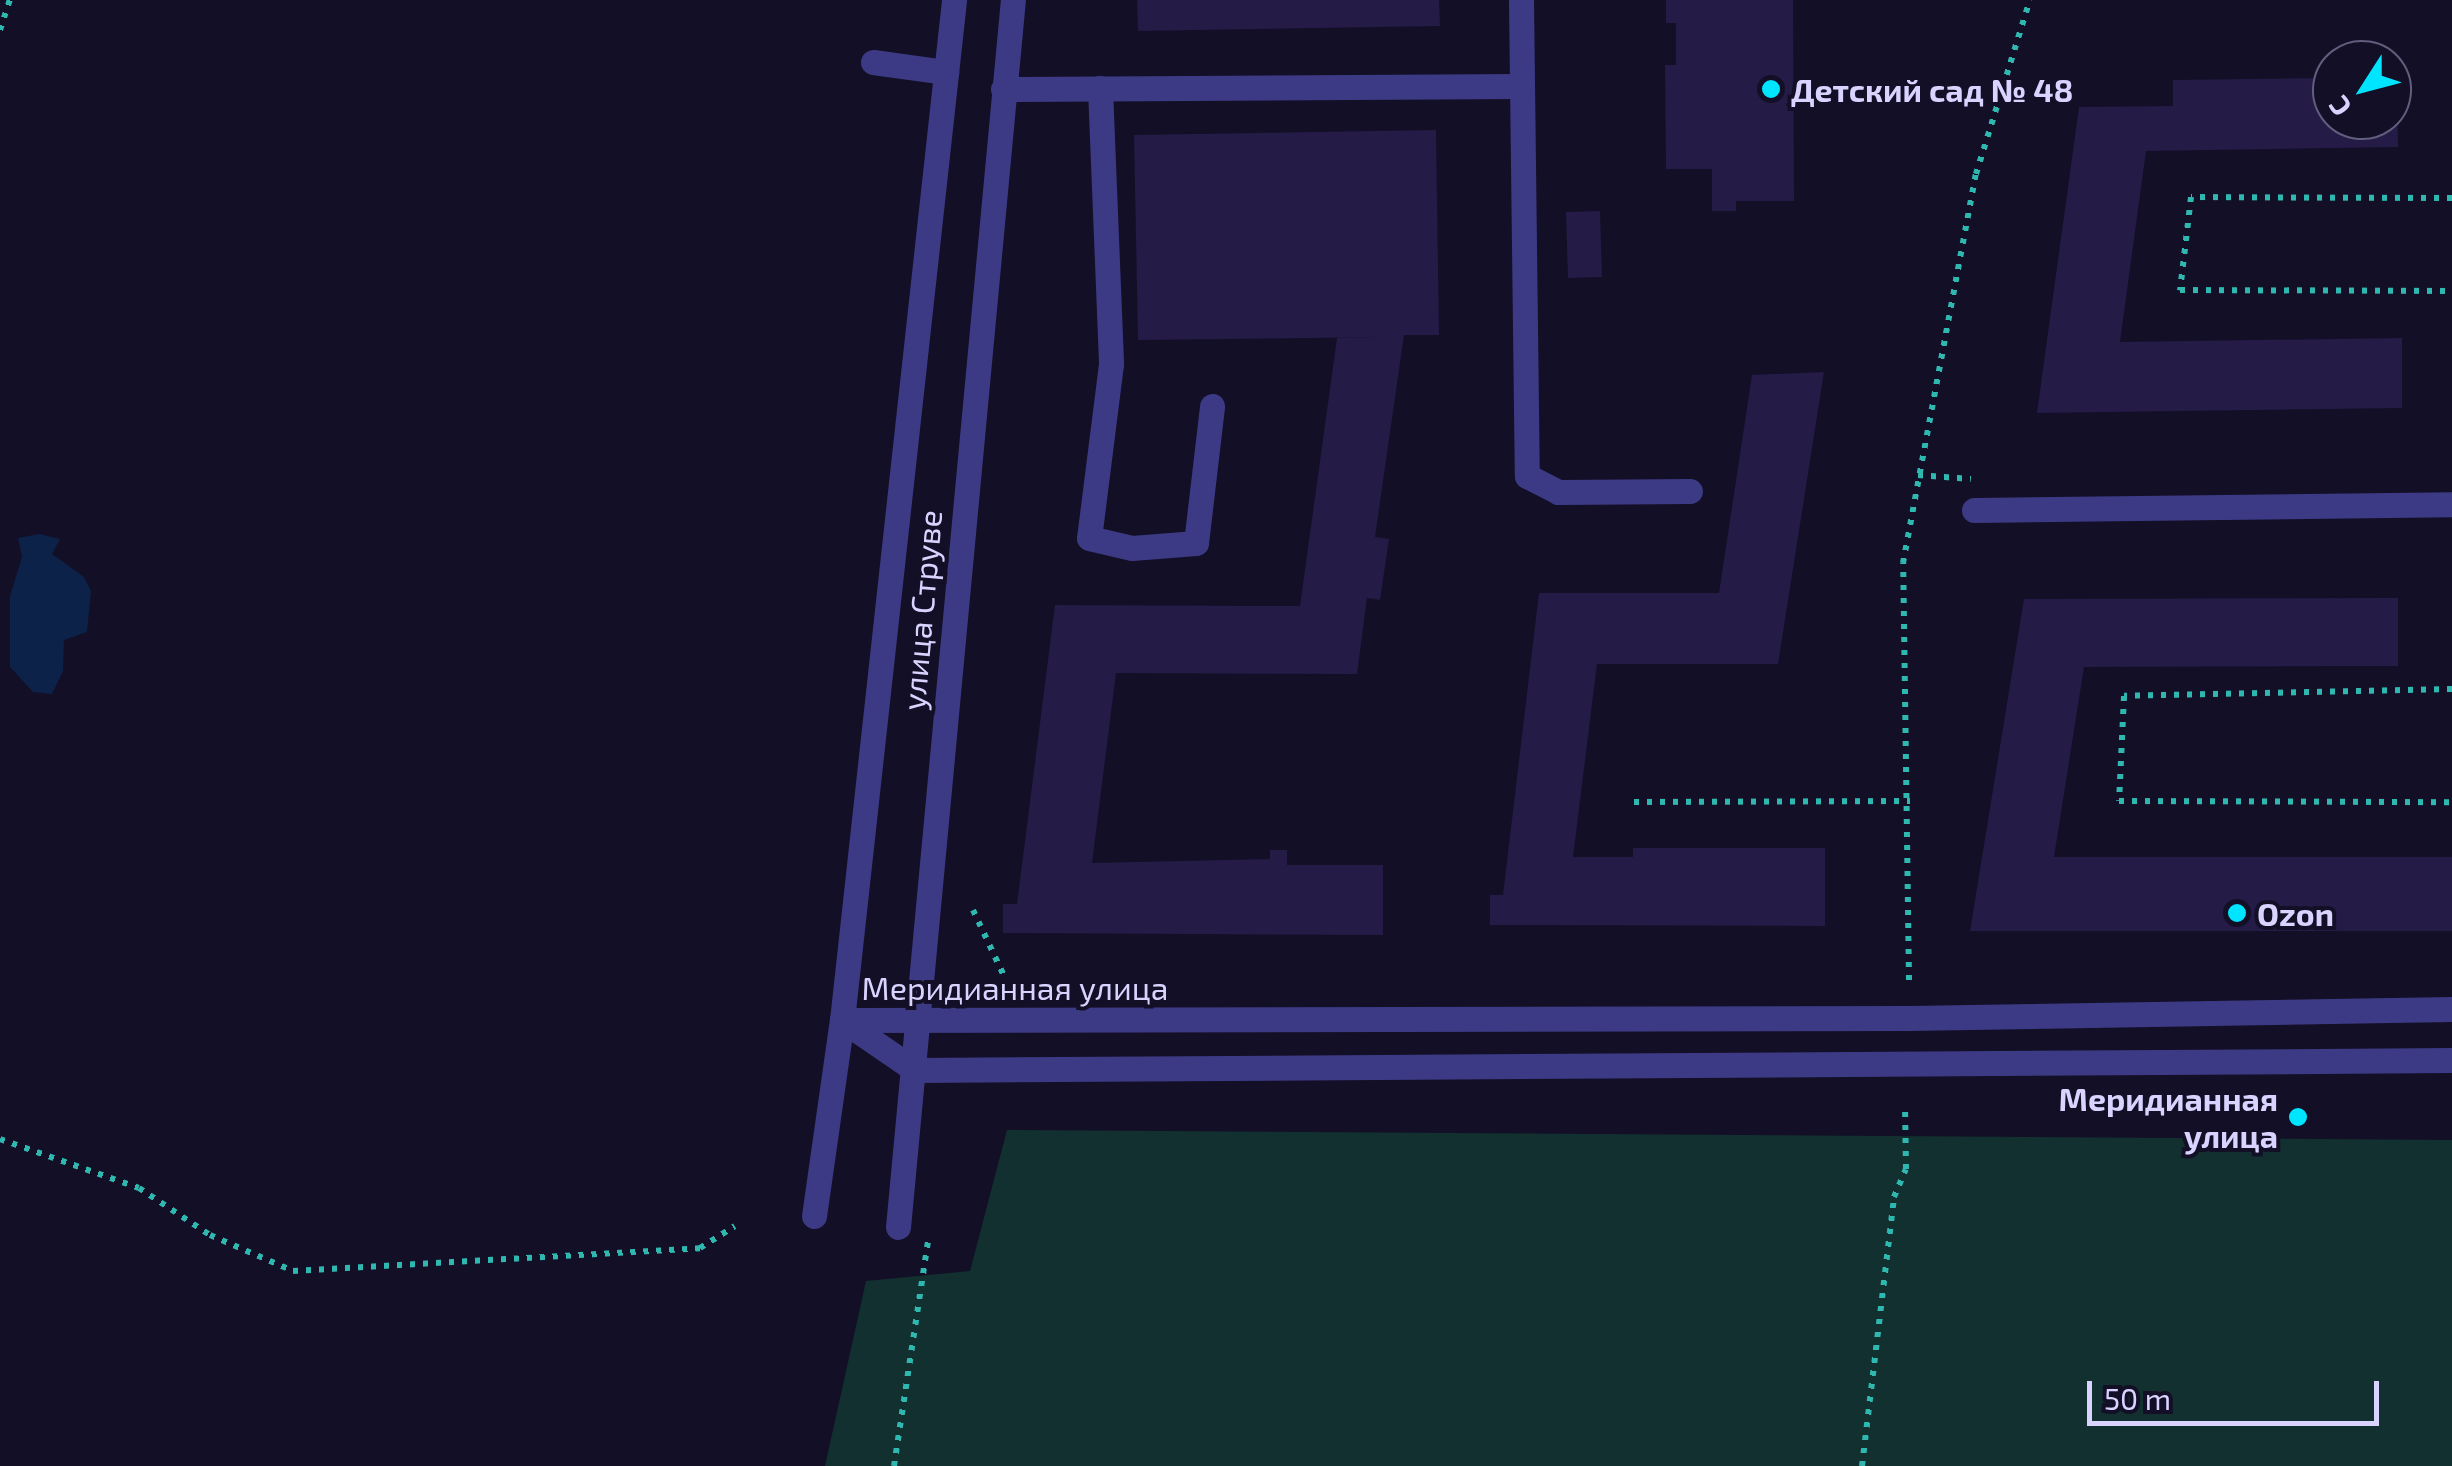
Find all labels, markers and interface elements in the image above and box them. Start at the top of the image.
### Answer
north arrow [2312,40,2412,140]
place label: Детский сад № 48 [1791,70,2073,108]
marker: Детский сад № 48 [1760,78,1782,100]
text: С [2321,90,2358,123]
street label: улица Струве [893,508,949,712]
place label: Ozon [2257,894,2334,932]
marker: Ozon [2226,902,2248,924]
street label: Меридианная улица [862,968,1168,1006]
place label: Меридианная улица [2059,1080,2278,1155]
marker: Меридианная улица [2287,1106,2309,1128]
scale bar [2092,1361,2384,1423]
text: 50 m [2104,1380,2171,1416]

